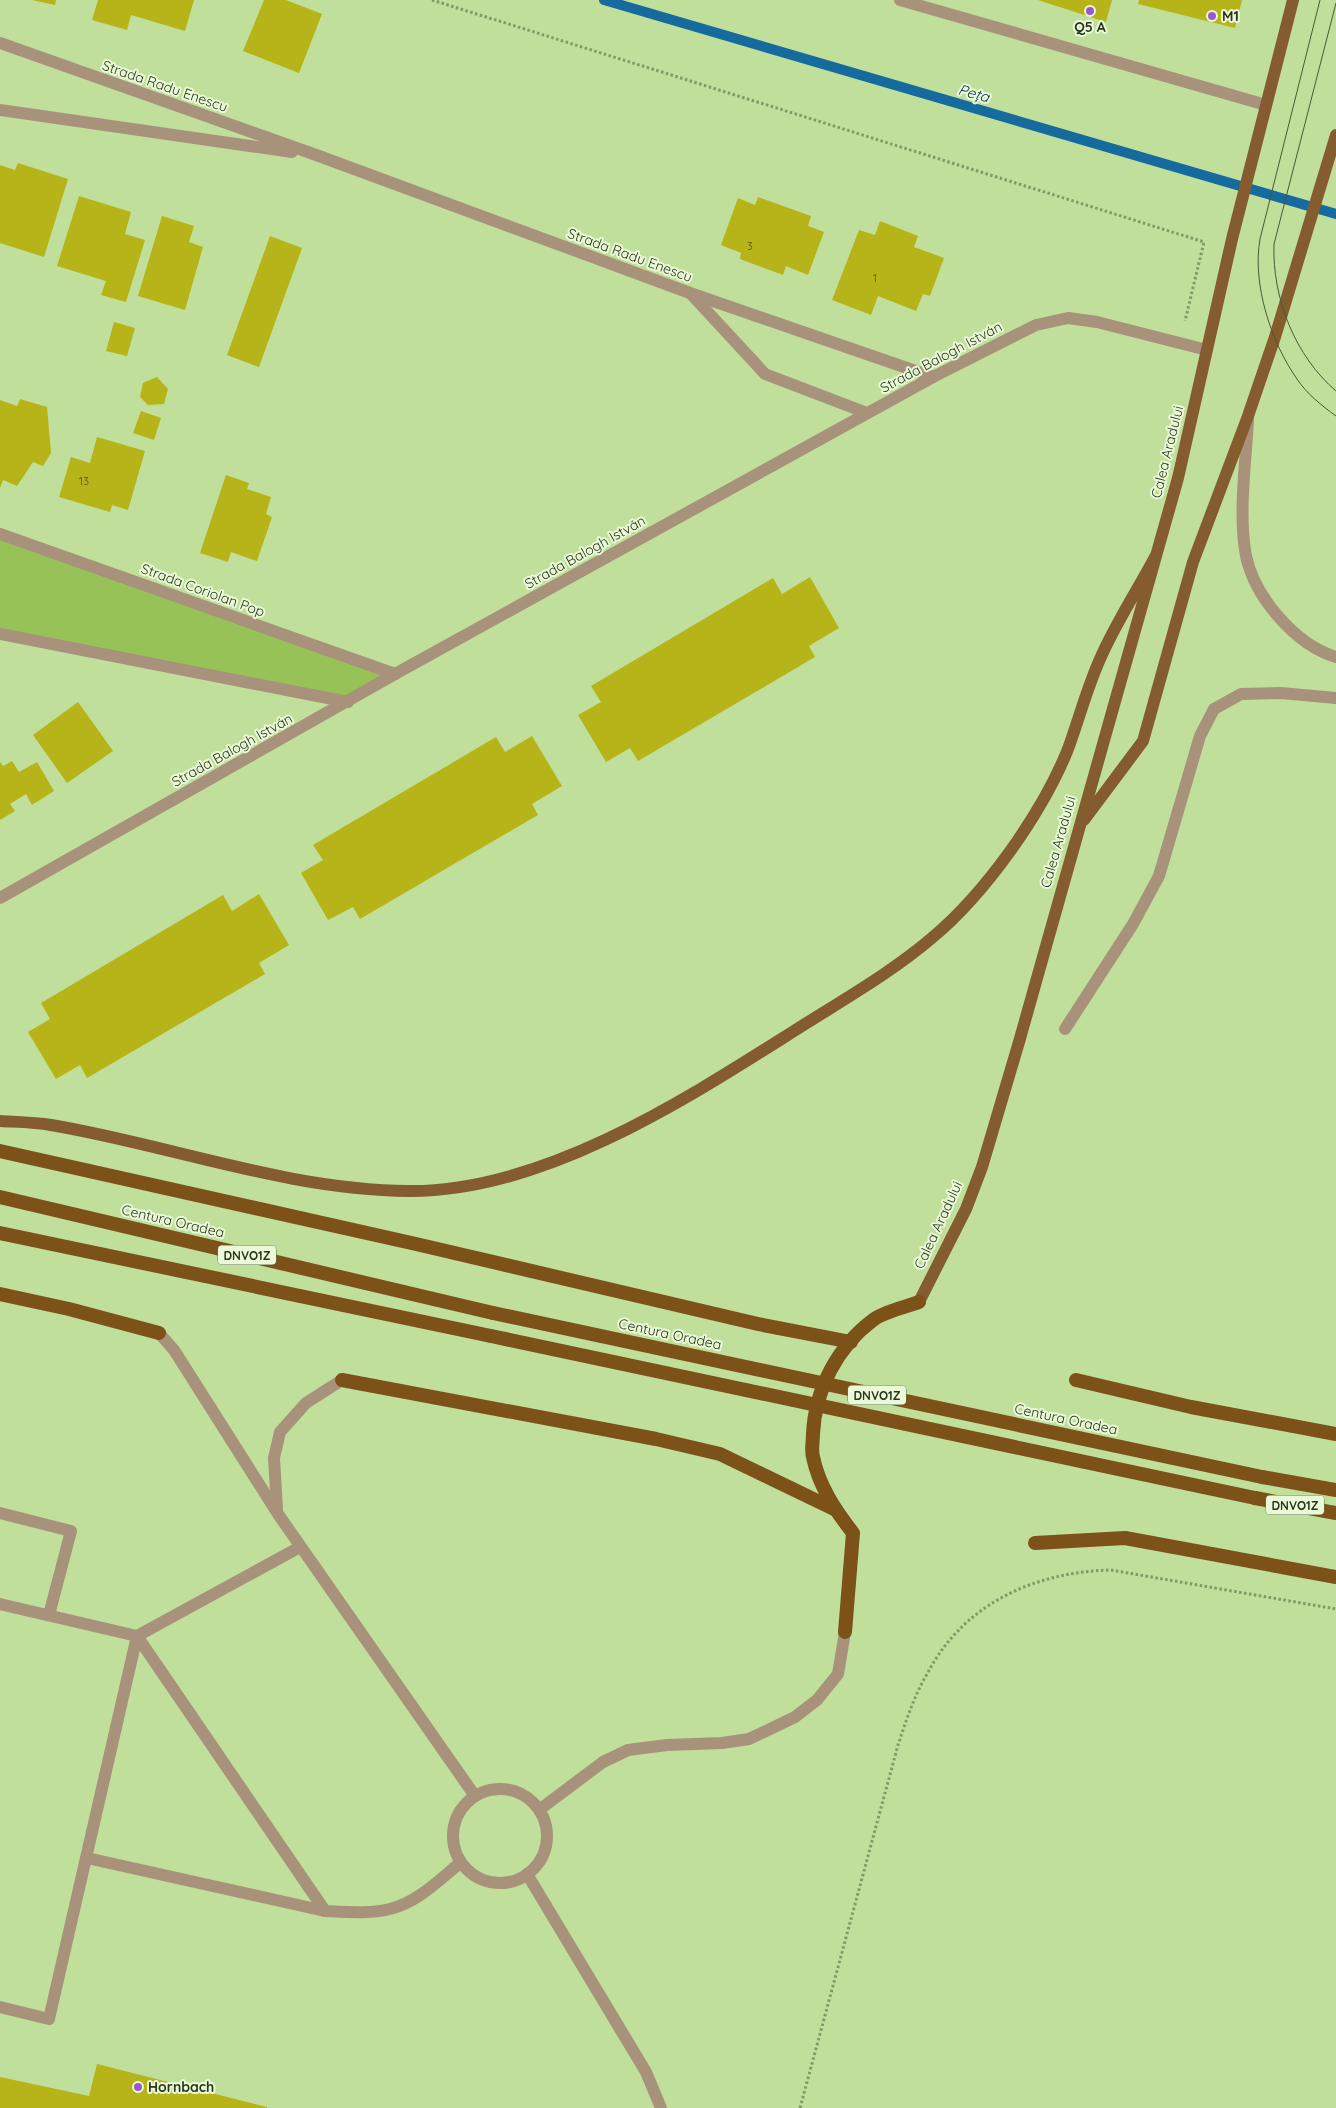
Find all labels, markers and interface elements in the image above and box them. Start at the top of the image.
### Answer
marker: Q5 A [1084,5,1096,17]
place label: M1 [1222,7,1239,25]
marker: M1 [1206,10,1218,22]
place label: Q5 A [1074,18,1106,36]
street label: Strada Radu Enescu [100,56,230,116]
water label: Peța [956,80,993,107]
street label: Strada Radu Enescu [565,224,695,286]
house number: 3 [747,239,753,253]
house number: 1 [873,271,877,285]
street label: Strada Balogh István [877,317,1005,397]
street label: Calea Aradului [1147,404,1187,500]
house number: 13 [79,474,89,488]
street label: Strada Balogh István [521,511,649,593]
street label: Strada Coriolan Pop [139,559,267,621]
street label: Strada Balogh István [168,709,296,791]
street label: Calea Aradului [1036,794,1080,890]
street label: Calea Aradului [910,1178,966,1272]
street label: Centura Oradea [120,1200,226,1242]
road number: DNVO1Z [218,1246,276,1264]
street label: Centura Oradea [617,1314,723,1354]
road number: DNVO1Z [848,1386,906,1404]
street label: Centura Oradea [1013,1399,1119,1439]
road number: DNVO1Z [1266,1496,1324,1514]
place label: Hornbach [148,2078,214,2096]
marker: Hornbach [132,2081,144,2093]

